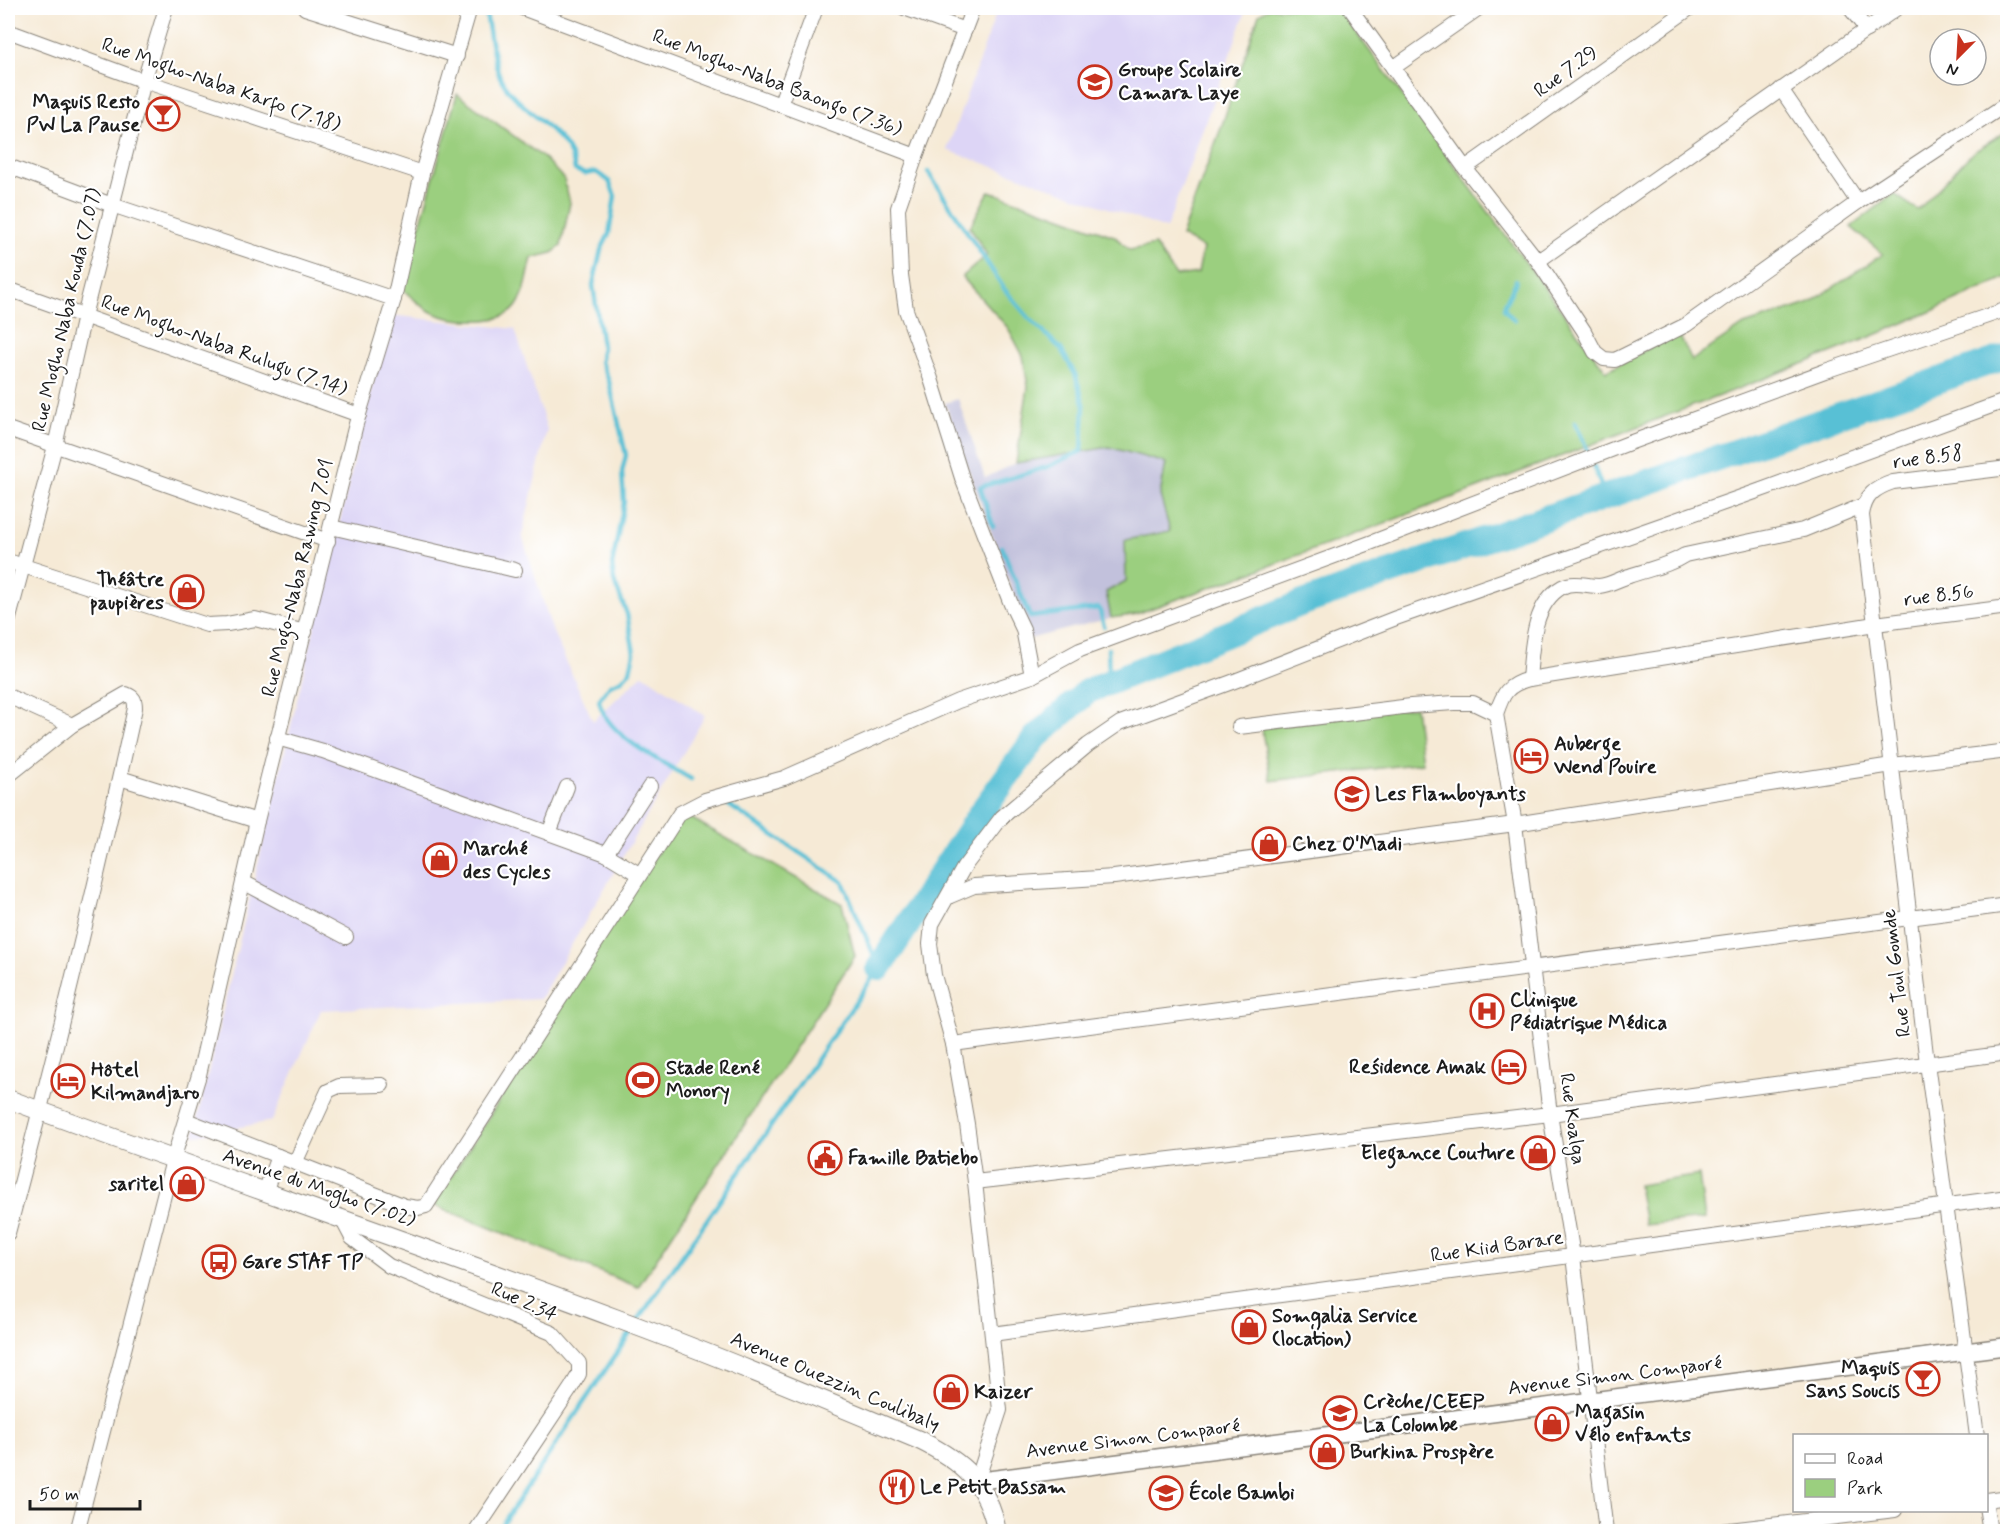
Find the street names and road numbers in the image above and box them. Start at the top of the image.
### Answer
street label: Rue Mogho-Naba Baongo (7.36) [648,23,906,145]
street label: Rue Mogho-Naba Karfo (7.18) [97,31,344,141]
street label: Rue 7.29 [1528,40,1604,104]
street label: Rue Mogho Naba Kouda (7.07) [26,186,110,435]
street label: Rue Mogho-Naba Rulugu (7.14) [96,289,351,405]
street label: rue 8.58 [1891,440,1965,476]
street label: Rue Mogo-Naba Rawing 7.01 [255,456,343,700]
street label: rue 8.56 [1902,578,1976,614]
street label: Rue Toul Gomde [1876,907,1918,1039]
street label: Rue Koalga [1551,1071,1592,1167]
street label: Avenue du Mogho (7.02) [219,1142,419,1235]
street label: Rue Kiid Barare [1429,1224,1565,1270]
street label: Rue 2.34 [486,1275,562,1329]
street label: Avenue Ouezzin Coulibaly [726,1326,944,1438]
street label: Avenue Simon Compaoré [1506,1349,1724,1403]
street label: Avenue Simon Compaoré [1024,1412,1242,1466]

